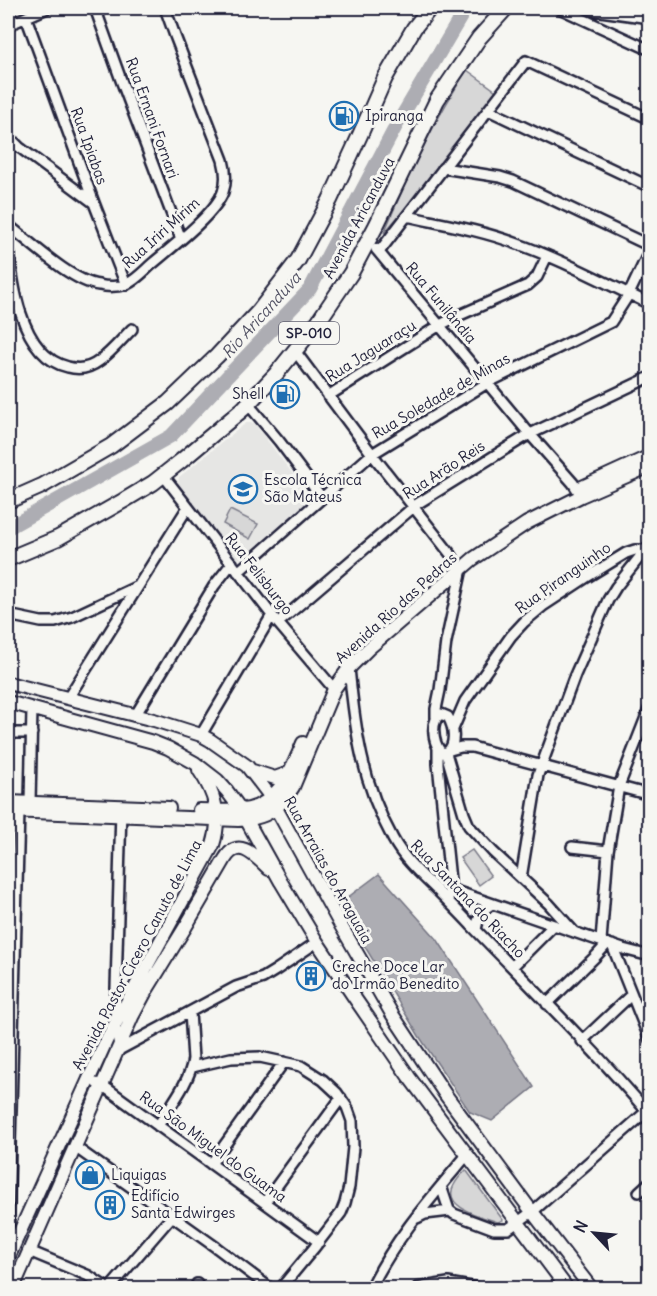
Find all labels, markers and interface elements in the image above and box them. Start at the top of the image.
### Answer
street label: Rua Ernani Fornari [122,55,183,181]
fuel station icon: Ipiranga [328,100,360,132]
street label: Rua Ipiabas [67,105,112,187]
place label: Ipiranga [365,106,424,125]
street label: Avenida Aricanduva [318,153,399,282]
street label: Rua Iriri Mirim [118,193,203,272]
street label: Rua Funilândia [402,258,481,348]
water label: Rio Aricanduva [217,267,305,362]
street label: Rua Jaguaraçu [322,315,420,386]
road number: SP-010 [279,322,339,344]
street label: Rua Soledade de Minas [368,348,513,443]
fuel station icon: Shell [269,378,301,410]
place label: Shell [232,384,264,403]
street label: Rua Arão Reis [399,436,488,503]
place label: Escola Técnica São Mateus [264,470,362,506]
school or university icon: Escola Técnica São Mateus [227,473,259,505]
street label: Rua Felisburgo [221,529,297,619]
street label: Rua Piranguinho [511,538,614,618]
street label: Avenida Rio das Pedras [331,548,461,667]
street label: Rua Arraias do Araguaia [280,793,377,947]
street label: Avenida Pastor Cícero Canuto de Lima [68,836,206,1073]
street label: Rua Santana do Riacho [407,836,530,962]
place label: Creche Doce Lar do Irmão Benedito [332,957,459,993]
building icon: Creche Doce Lar do Irmão Benedito [295,960,327,992]
street label: Rua São Miguel do Guama [136,1087,291,1207]
shop icon: Liquigas [74,1159,106,1191]
place label: Liquigas [111,1165,167,1184]
place label: Edifício Santa Edwirges [131,1186,236,1222]
building icon: Edifício Santa Edwirges [94,1189,126,1221]
north arrow [564,1203,624,1263]
text: N [569,1217,592,1236]

